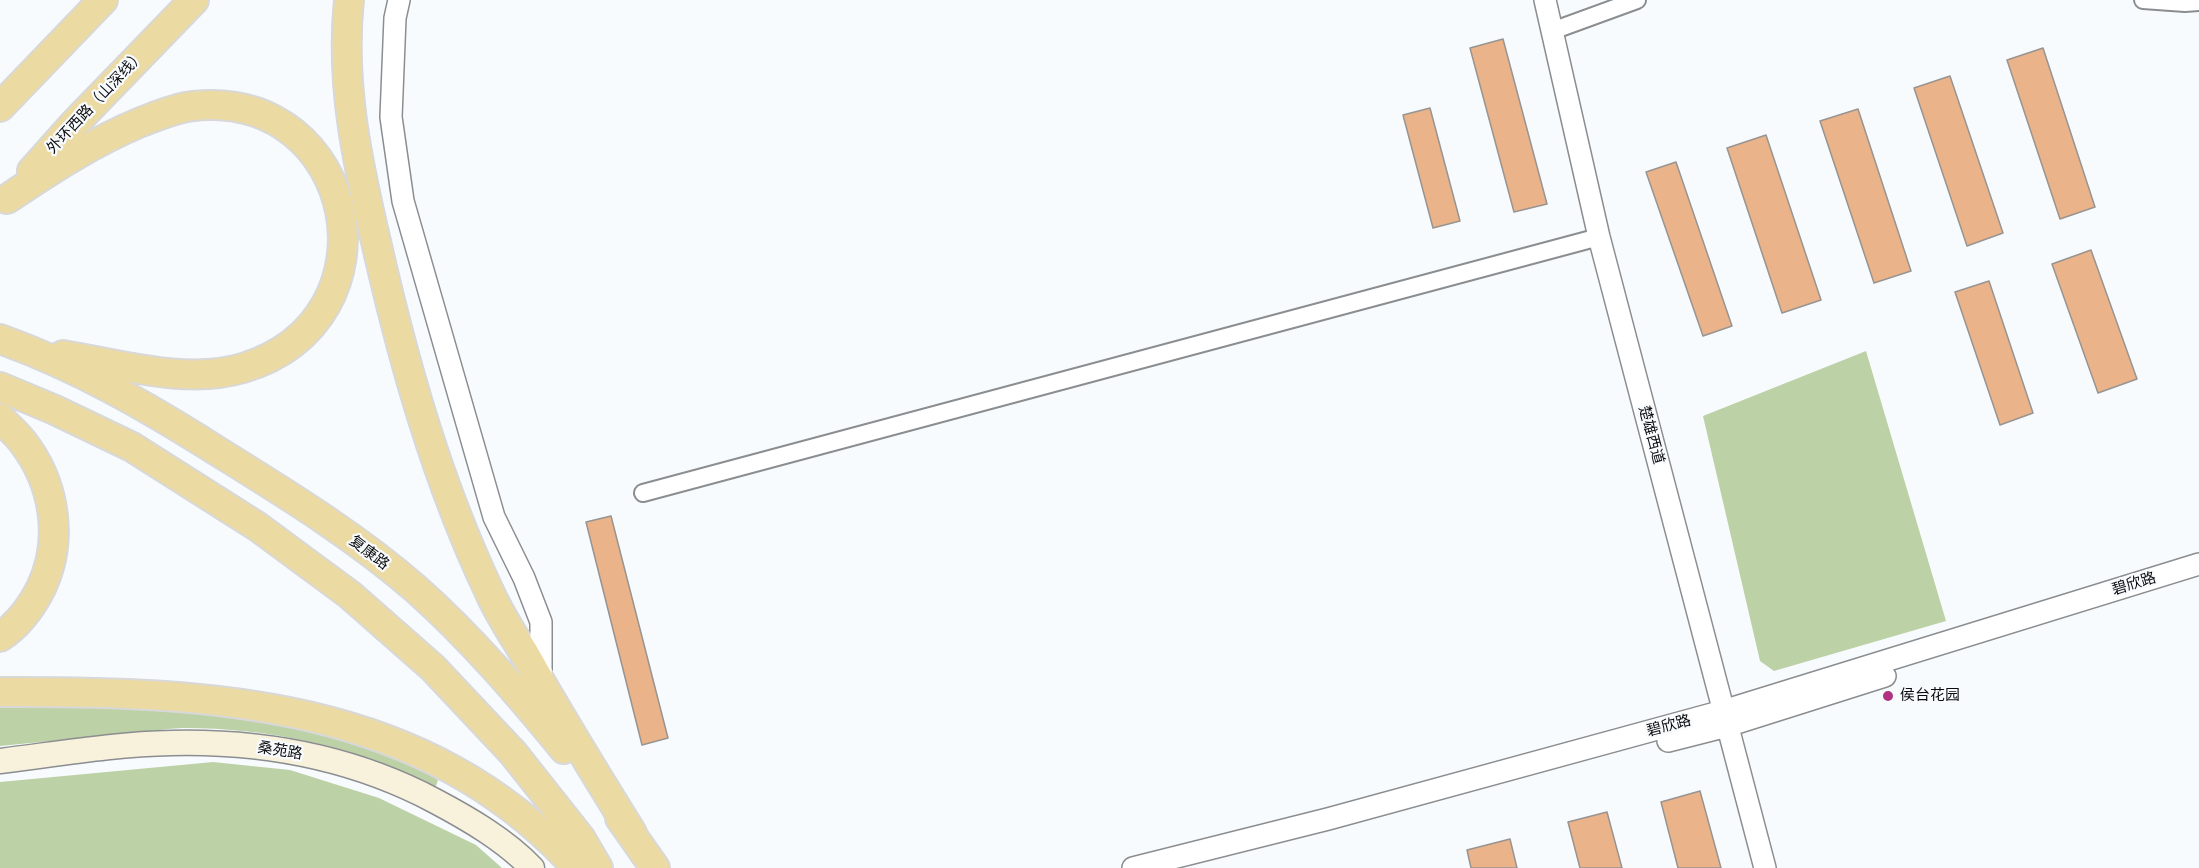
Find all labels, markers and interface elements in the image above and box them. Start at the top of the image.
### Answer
street label: 外环西路（山深线） [43,46,149,158]
street label: 楚雄西道 [1635,404,1667,466]
street label: 复康路 [346,532,392,574]
street label: 碧欣路 [2110,569,2158,599]
place label: 侯台花园 [1900,687,1960,705]
marker: 侯台花园 [1881,689,1895,703]
street label: 碧欣路 [1645,711,1693,741]
street label: 桑苑路 [256,739,304,763]

